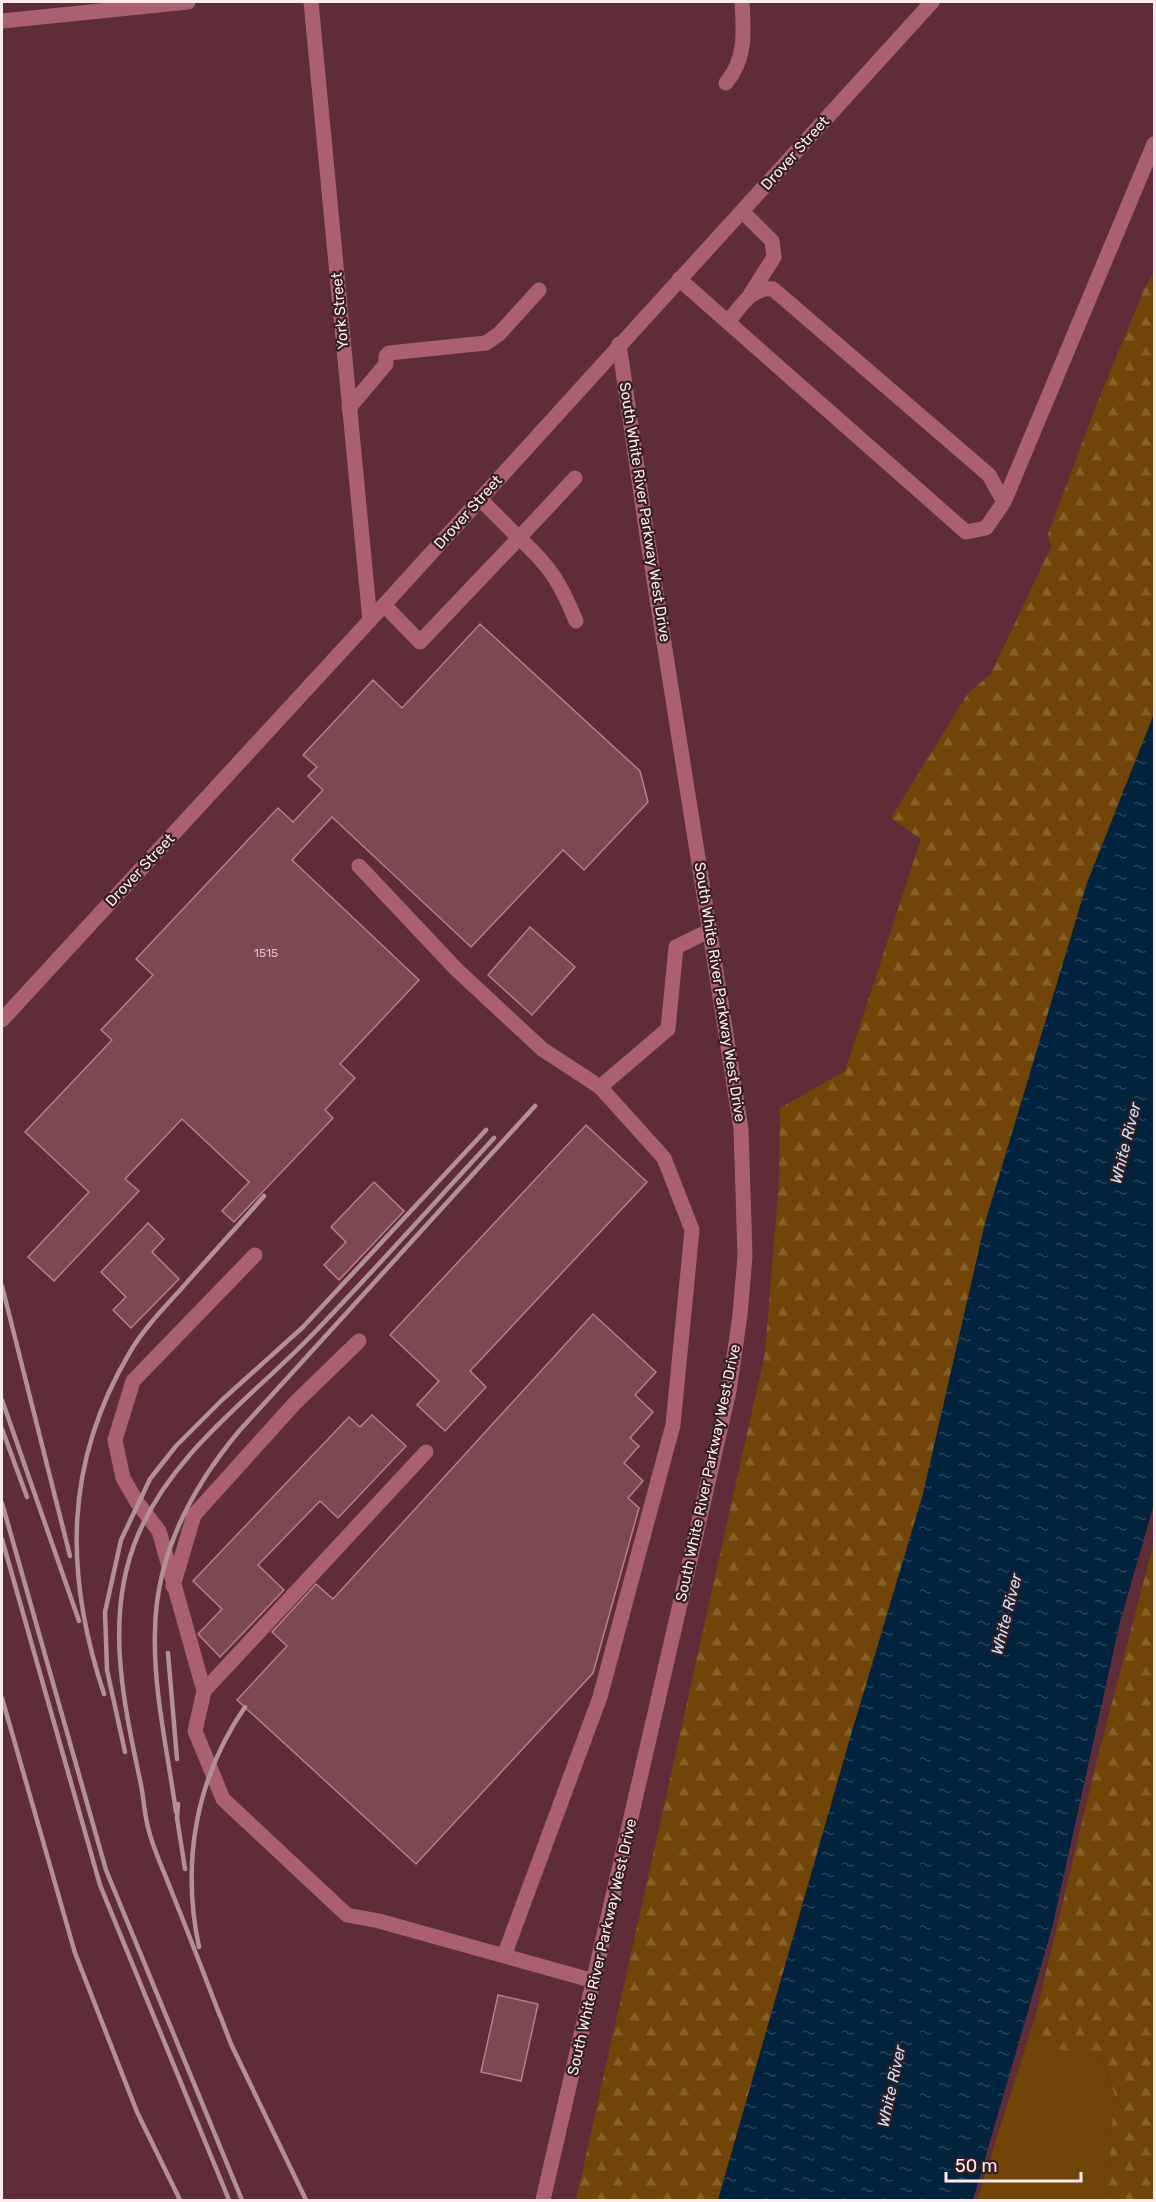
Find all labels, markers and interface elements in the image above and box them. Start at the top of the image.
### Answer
street label: Drover Street [757,112,833,194]
street label: York Street [328,272,352,350]
street label: South White River Parkway West Drive [616,381,674,643]
street label: Drover Street [430,471,506,553]
street label: Drover Street [102,830,178,910]
street label: South White River Parkway West Drive [691,861,749,1123]
house number: 1515 [254,946,278,960]
water label: White River [1106,1100,1145,1186]
street label: South White River Parkway West Drive [672,1343,744,1603]
water label: White River [987,1571,1026,1657]
street label: South White River Parkway West Drive [564,1817,640,2077]
water label: White River [874,2043,910,2129]
scale bar [946,2145,1081,2183]
text: 50 m [955,2155,998,2177]

